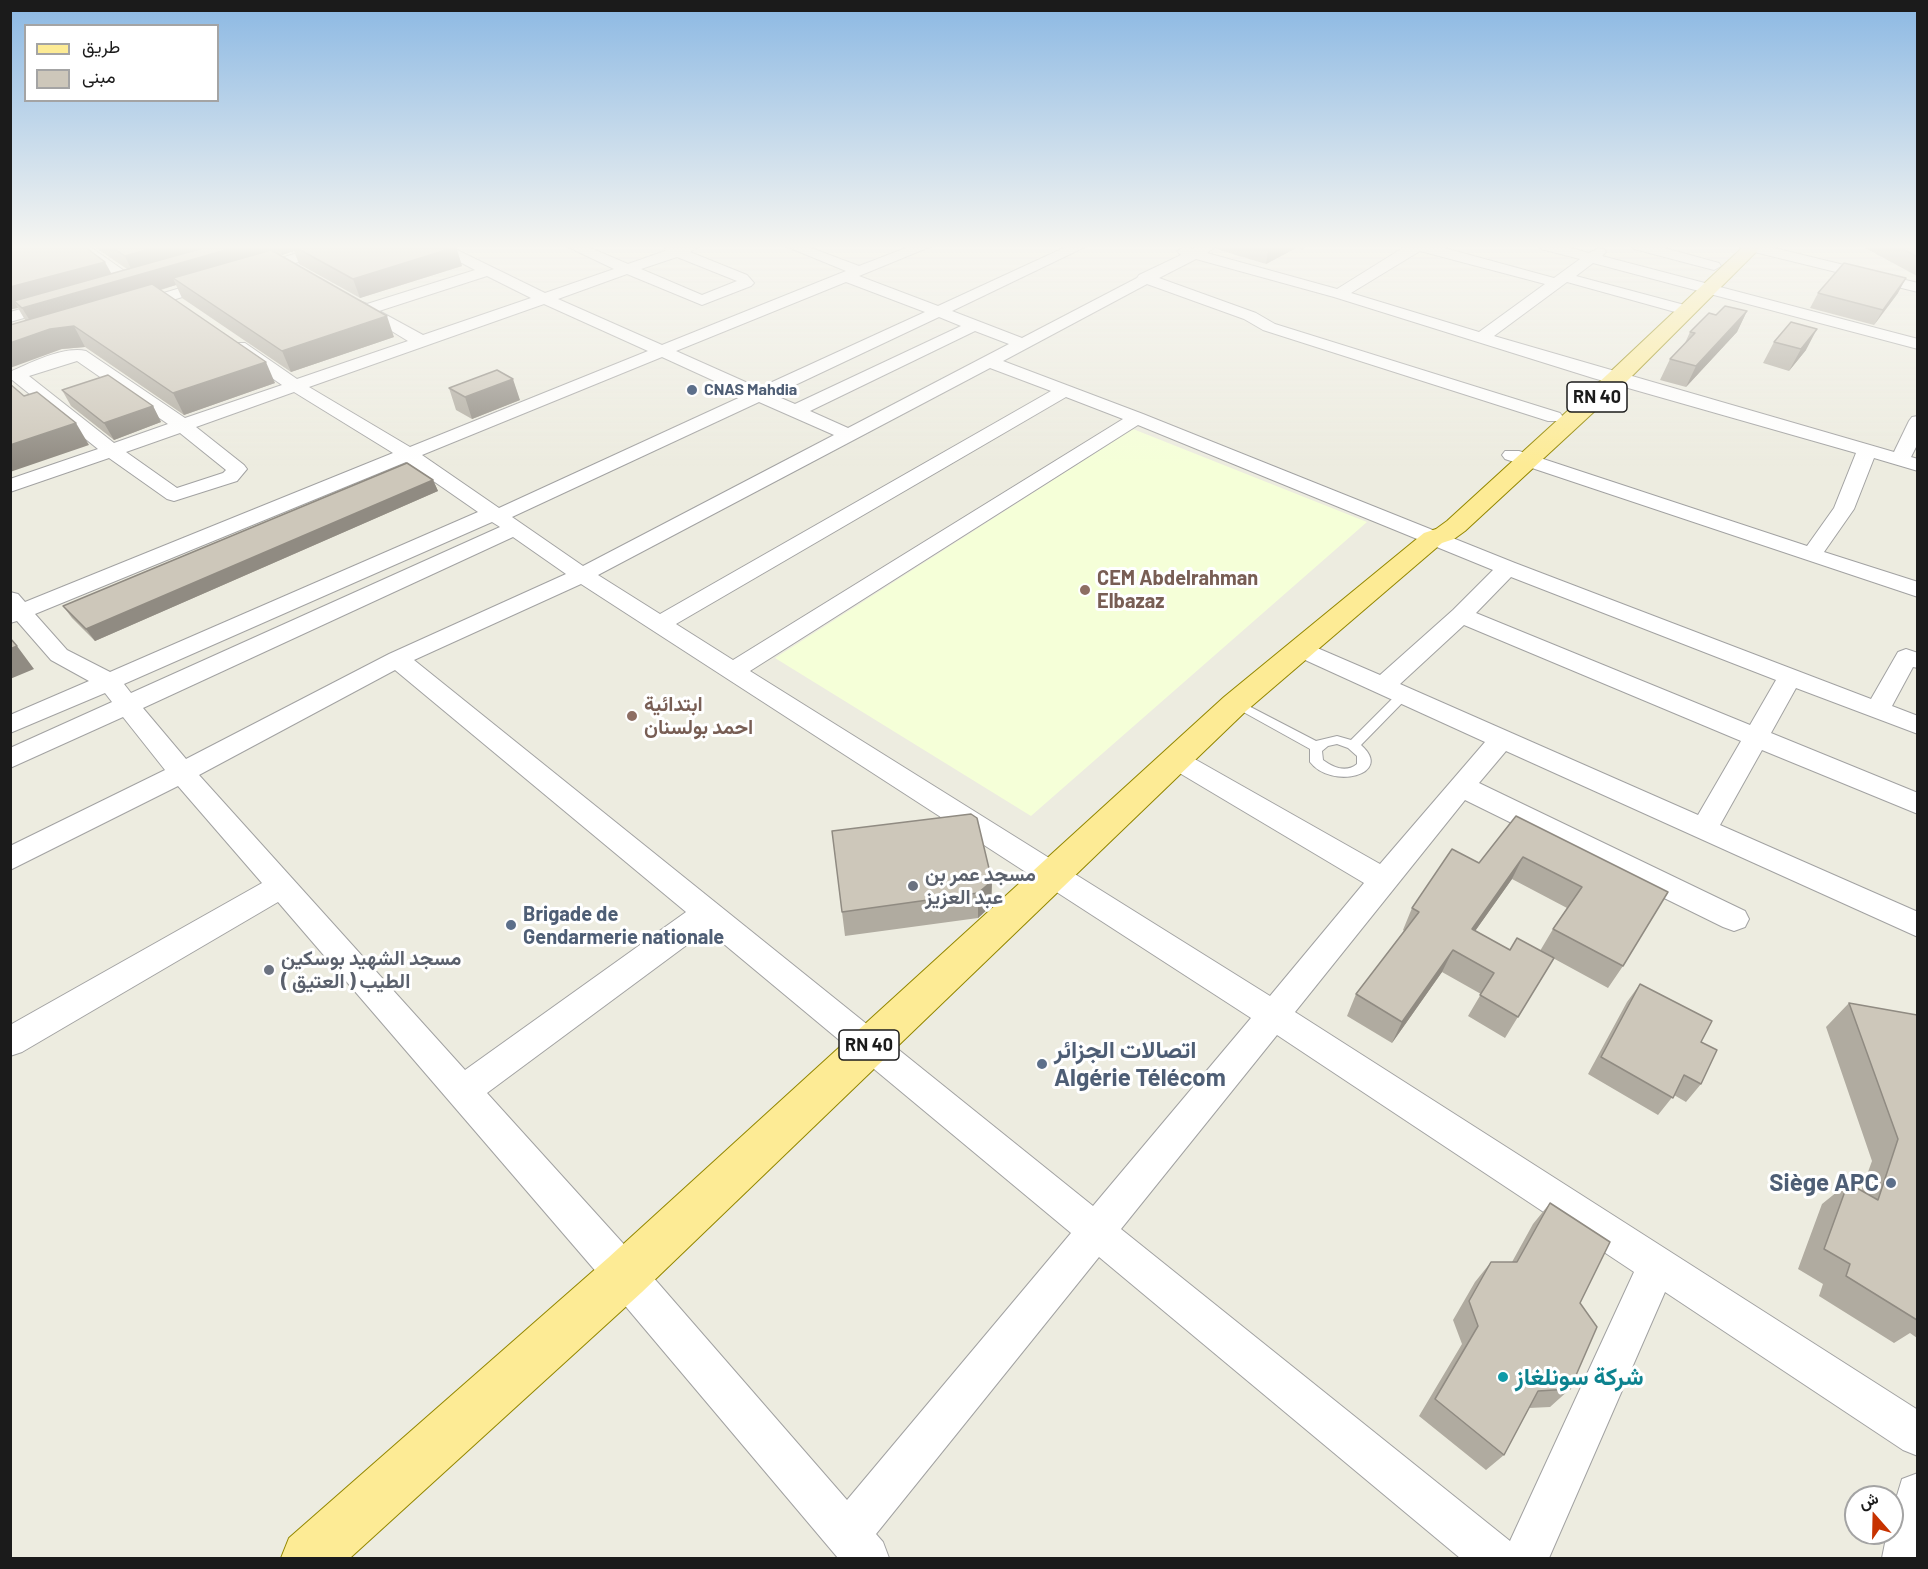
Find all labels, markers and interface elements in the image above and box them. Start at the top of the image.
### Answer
legend [24,24,219,102]
text: طريق [82,35,120,57]
text: مبنى [82,65,116,87]
place label: CNAS Mahdia [704,380,797,400]
road number: RN 40 [1567,382,1627,412]
marker: CNAS Mahdia [685,383,699,397]
place label: CEM Abdelrahman Elbazaz [1097,566,1258,613]
marker: CEM Abdelrahman Elbazaz [1078,583,1092,597]
place label: ابتدائية احمد بولسنان [644,692,753,739]
marker: ابتدائية احمد بولسنان [625,709,639,723]
place label: مسجد عمر بن عبد العزيز [925,862,1036,909]
marker: مسجد عمر بن عبد العزيز [906,879,920,893]
place label: Brigade de Gendarmerie nationale [523,902,724,949]
marker: Brigade de Gendarmerie nationale [504,918,518,932]
place label: مسجد الشهيد بوسكين الطيب ( العتيق ) [281,946,461,993]
marker: مسجد الشهيد بوسكين الطيب ( العتيق ) [262,963,276,977]
road number: RN 40 [839,1030,899,1060]
place label: اتصالات الجزائر Algérie Télécom [1054,1036,1226,1092]
marker: اتصالات الجزائر Algérie Télécom [1035,1057,1049,1071]
place label: Siège APC [1769,1169,1879,1197]
marker: Siège APC [1884,1176,1898,1190]
place label: شركة سونلغاز [1515,1363,1644,1391]
marker: شركة سونلغاز [1496,1370,1510,1384]
north arrow [1844,1485,1904,1545]
text: ش [1856,1487,1881,1512]

